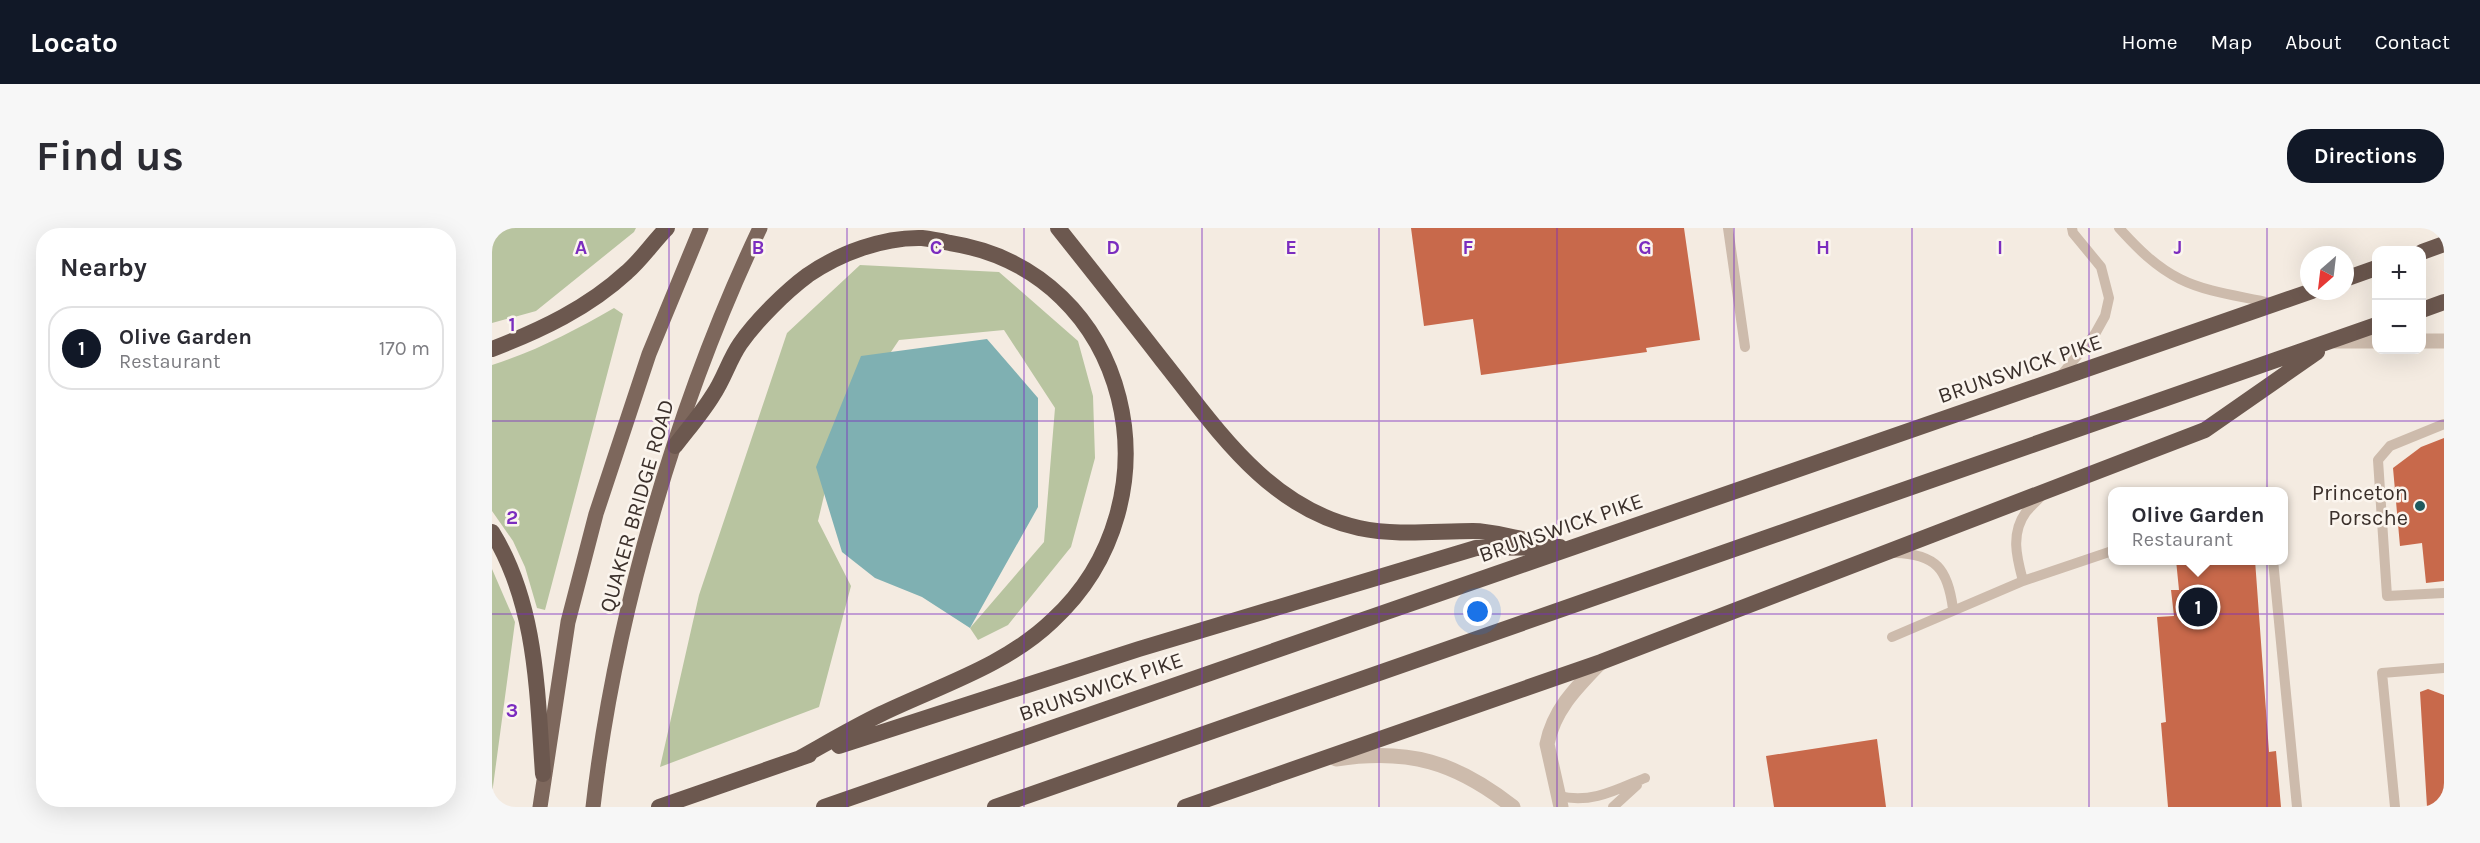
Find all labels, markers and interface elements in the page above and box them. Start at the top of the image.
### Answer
text: Locato [30,26,118,59]
text: Home [2122,30,2178,54]
text: Map [2211,30,2252,54]
text: About [2285,30,2342,54]
text: Contact [2375,30,2450,54]
button: Directions [2287,129,2444,183]
text: Find us [36,131,184,181]
text: A [575,236,588,259]
text: B [752,236,764,259]
text: C [930,236,942,259]
text: D [1106,236,1120,259]
text: E [1285,236,1297,259]
text: F [1463,236,1474,259]
text: G [1638,236,1652,259]
text: H [1816,236,1830,259]
text: I [1997,236,2003,259]
text: J [2174,236,2182,259]
north arrow [2300,246,2354,300]
map controls [2372,246,2426,354]
button: + [2372,246,2426,300]
text: Nearby [60,252,147,283]
button: − [2372,300,2426,354]
text: 1 [508,313,516,336]
text: Olive Garden [119,324,252,350]
street label: BRUNSWICK PIKE [1935,329,2105,409]
text: 1 [78,337,85,360]
text: 170 m [379,337,430,360]
text: Restaurant [119,350,221,373]
street label: QUAKER BRIDGE ROAD [594,397,680,615]
place label: Princeton Porsche [2312,480,2408,531]
popup [2108,487,2288,565]
street label: BRUNSWICK PIKE [1476,488,1646,568]
marker: Princeton Porsche [2413,499,2427,513]
text: Olive Garden [2132,502,2264,528]
text: 2 [506,506,518,529]
text: Restaurant [2132,528,2233,551]
pin: 1 [2178,584,2218,629]
your location [1463,597,1492,626]
street label: BRUNSWICK PIKE [1016,647,1186,727]
text: 3 [506,699,518,722]

